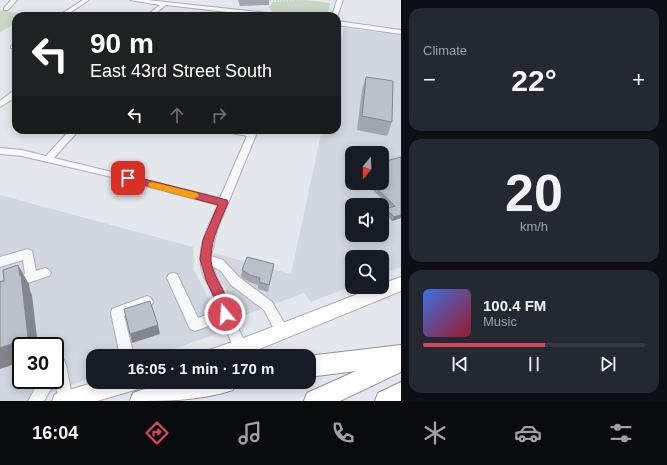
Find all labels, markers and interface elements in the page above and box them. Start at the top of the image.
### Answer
icon: left [24,28,76,80]
text: 90 m [90,28,154,59]
text: Climate [423,43,467,58]
text: East 43rd Street South [90,61,272,81]
text: 22° [511,64,557,97]
text: − [423,67,436,92]
text: + [632,67,645,92]
icon: left [124,104,146,126]
icon: ahead [166,104,188,126]
icon: right [208,104,230,126]
north arrow [345,146,389,190]
map controls [345,146,389,294]
pin [111,161,145,195]
text: 20 [505,164,563,222]
icon: arrive [117,167,139,189]
button: sound [345,198,389,242]
text: km/h [520,219,548,234]
button: search [345,250,389,294]
position arrow [204,293,246,335]
text: 100.4 FM [483,297,546,314]
text: Music [483,314,517,329]
speed limit sign: 30 [12,337,64,389]
icon: previous [449,353,471,375]
icon: pause [523,353,545,375]
icon: next [597,353,619,375]
text: 16:05 · 1 min · 170 m [128,360,274,377]
icon: directions [143,419,171,447]
icon: music [236,419,264,447]
icon: phone [329,419,357,447]
icon: climate [421,419,449,447]
icon: car [514,419,542,447]
icon: filters [607,419,635,447]
text: 16:04 [32,423,78,443]

